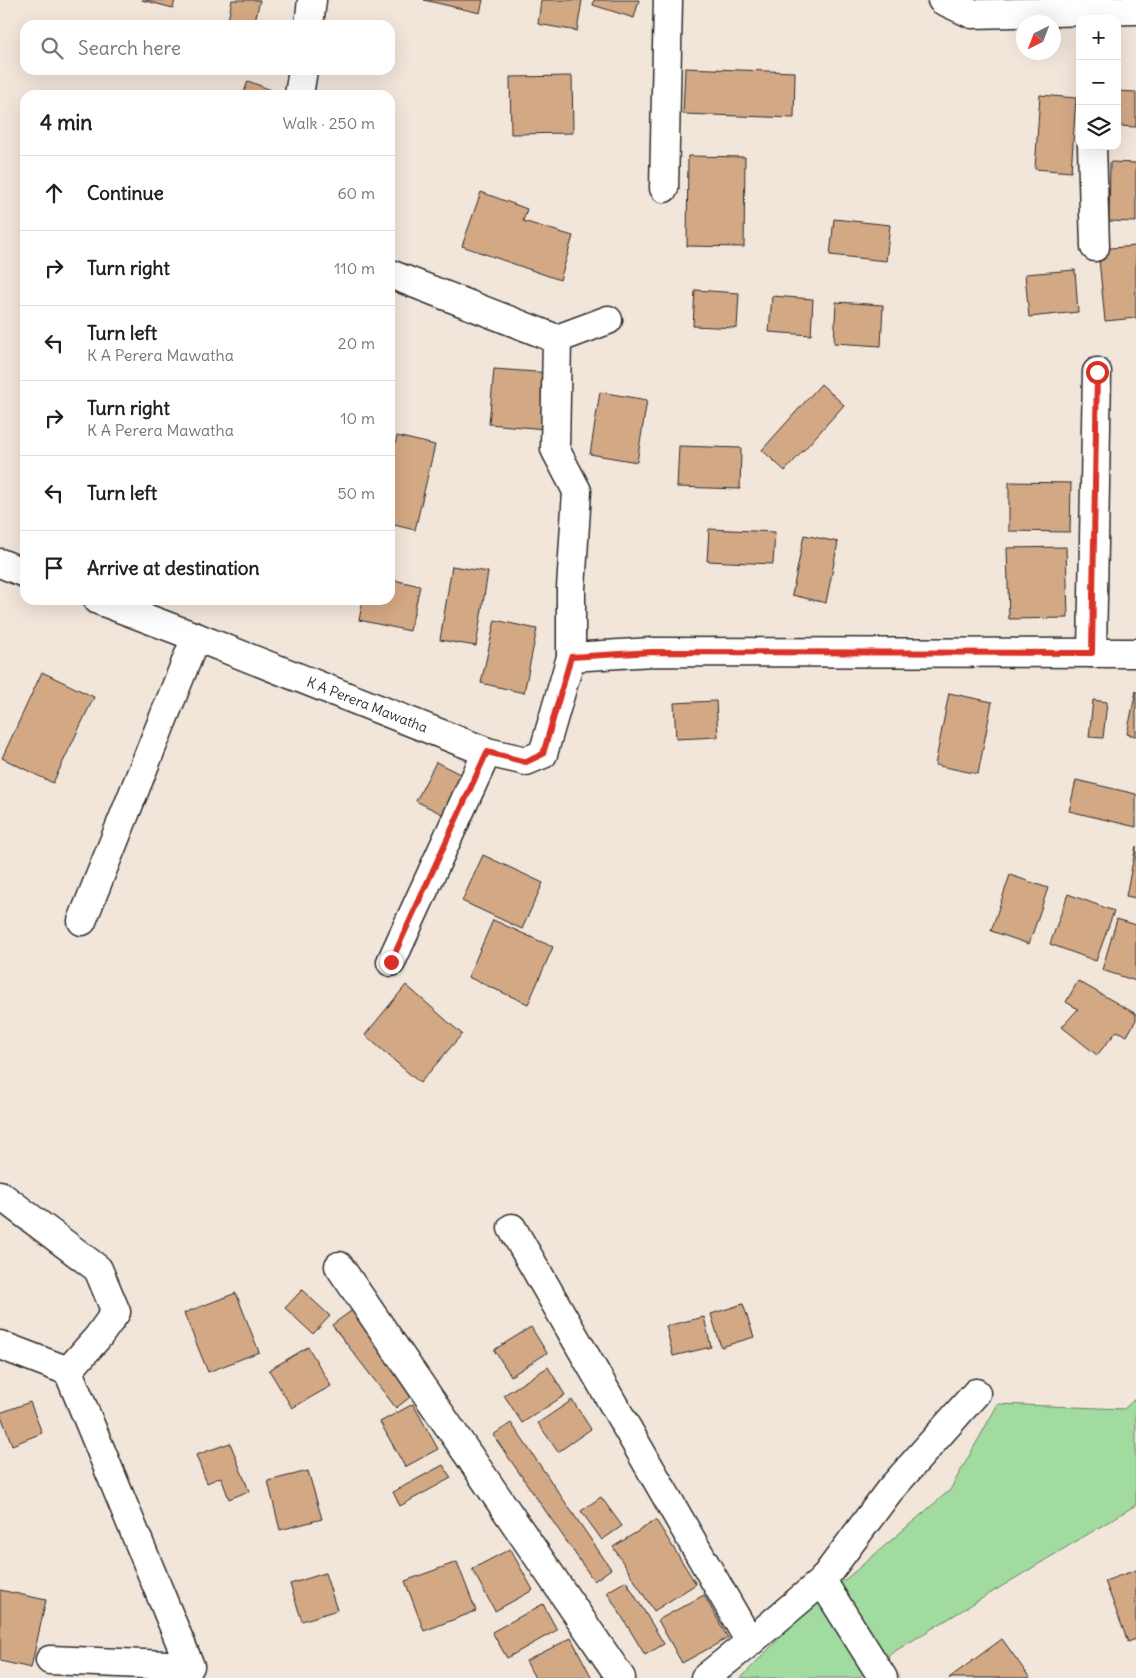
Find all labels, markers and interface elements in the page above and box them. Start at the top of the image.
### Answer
north arrow [1016,15,1061,60]
map controls [1076,15,1121,150]
button: + [1076,15,1121,60]
search box [20,20,395,75]
icon: search [38,34,66,62]
text: Search here [78,36,181,60]
button: − [1076,60,1121,105]
button: layers [1076,105,1121,150]
text: 4 min [40,109,92,136]
text: Walk · 250 m [283,113,375,133]
icon: ahead [40,179,68,207]
text: Continue [87,181,164,205]
text: 60 m [337,183,375,203]
icon: right [40,254,68,282]
text: Turn right [87,256,170,280]
text: 110 m [334,258,375,278]
text: Turn left [87,321,157,345]
icon: left [40,329,68,357]
text: 20 m [338,333,375,353]
text: K A Perera Mawatha [87,345,234,365]
route start [1086,361,1109,384]
text: Turn right [87,396,170,420]
icon: right [40,404,68,432]
text: 10 m [340,408,375,428]
text: K A Perera Mawatha [87,420,234,440]
icon: left [40,479,68,507]
text: Turn left [87,481,157,505]
text: 50 m [337,483,375,503]
icon: arrive [40,554,68,582]
text: Arrive at destination [87,556,260,580]
street label: K A Perera Mawatha [304,673,430,737]
route end [380,951,403,974]

